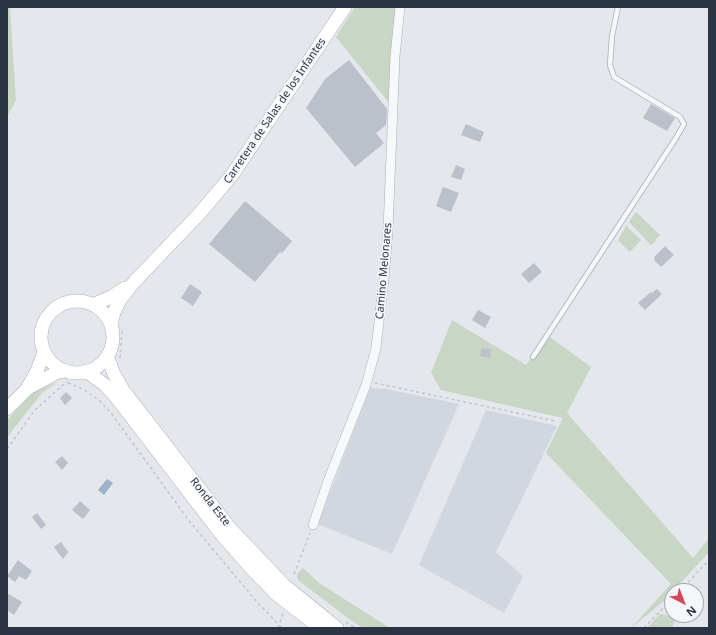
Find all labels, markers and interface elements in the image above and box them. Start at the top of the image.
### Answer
street label: Carretera de Salas de los Infantes [221,36,329,186]
street label: Camino Melonares [373,222,395,320]
street label: Ronda Este [187,475,233,529]
north arrow [664,583,704,623]
text: N [683,603,700,620]

